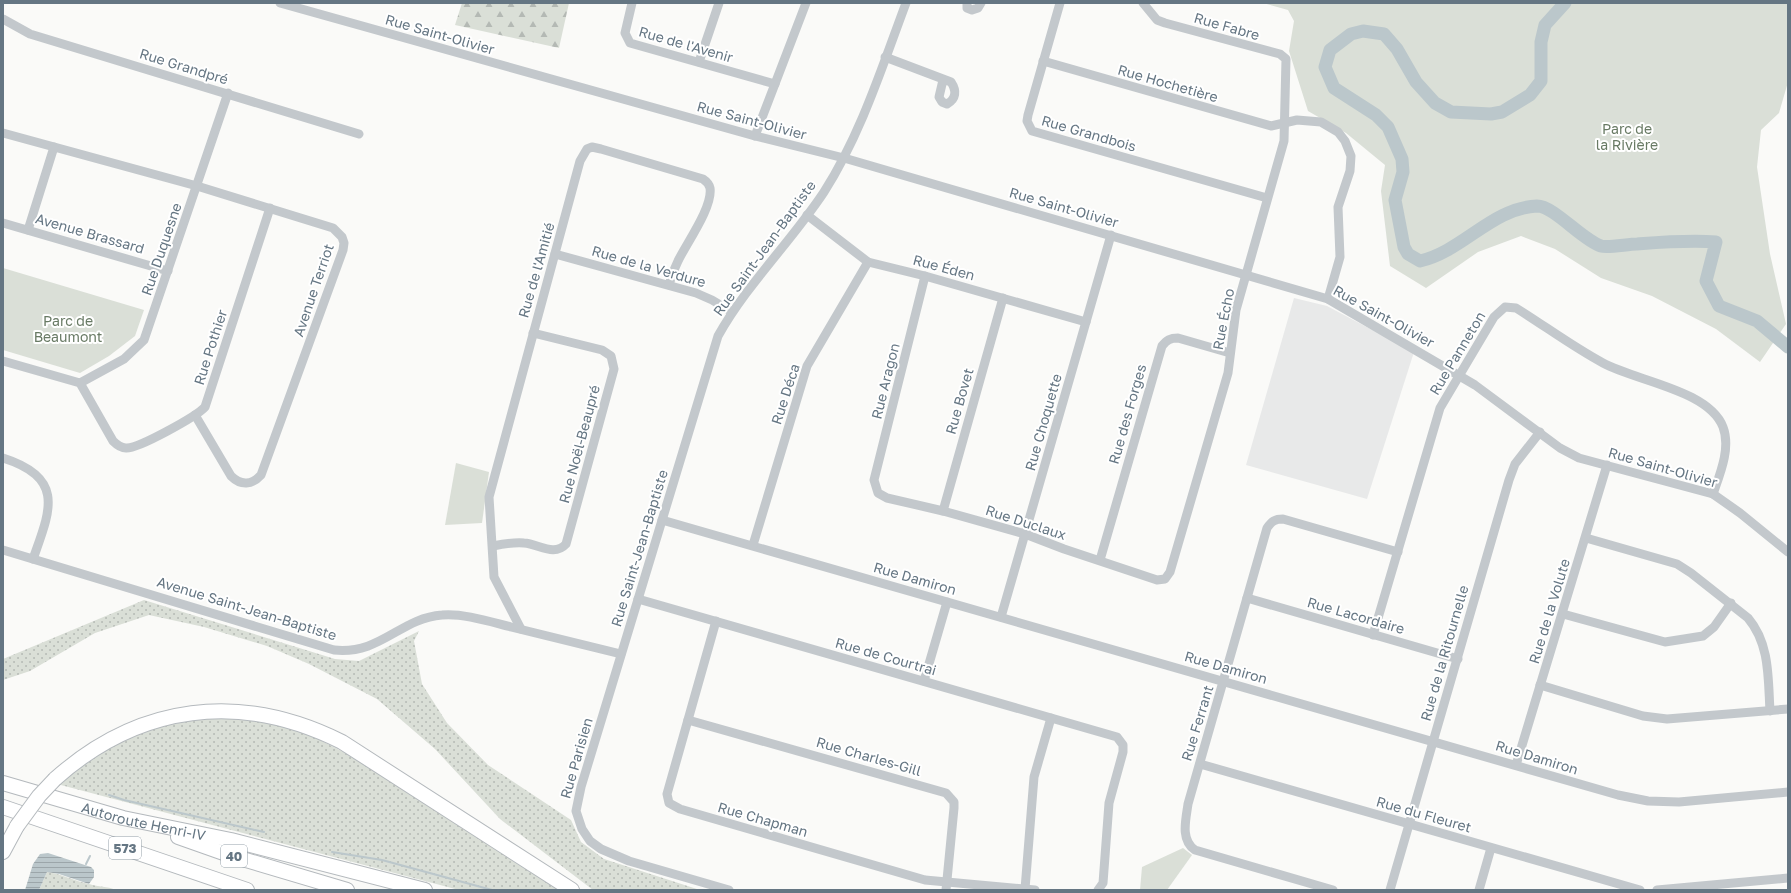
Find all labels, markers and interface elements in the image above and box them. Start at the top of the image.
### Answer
street label: Rue Fabre [1192,9,1262,43]
street label: Rue Saint-Olivier [383,10,497,58]
street label: Rue de l'Avenir [637,22,736,66]
street label: Rue Grandpré [138,44,230,88]
street label: Rue Hochetière [1116,61,1220,105]
street label: Rue Saint-Olivier [695,97,809,143]
street label: Rue Grandbois [1040,111,1138,155]
park label: Parc de la Rivière [1596,120,1658,153]
street label: Rue Saint-Jean-Baptiste [709,177,819,319]
street label: Rue Saint-Olivier [1007,183,1121,231]
street label: Rue Duquesne [137,200,185,298]
street label: Avenue Brassard [34,209,146,257]
street label: Rue de l'Amitié [514,220,558,320]
street label: Avenue Terriot [289,241,337,339]
street label: Rue de la Verdure [590,242,708,290]
street label: Rue Éden [911,251,977,283]
street label: Rue Saint-Olivier [1331,281,1438,351]
street label: Rue Écho [1209,287,1237,351]
street label: Rue Pothier [190,307,230,387]
street label: Rue Panneton [1425,308,1489,398]
park label: Parc de Beaumont [34,312,102,345]
street label: Rue Aragon [867,341,903,421]
street label: Rue Déca [767,362,803,426]
street label: Rue des Forges [1105,362,1149,466]
street label: Rue Bovet [941,366,977,436]
street label: Rue Choquette [1021,371,1065,473]
street label: Rue Noël-Beaupré [555,383,603,505]
street label: Rue Saint-Olivier [1606,443,1720,491]
street label: Rue Saint-Jean-Baptiste [607,467,671,629]
street label: Rue Duclaux [984,501,1069,543]
street label: Rue de la Volute [1525,556,1573,666]
street label: Rue Damiron [872,558,958,598]
street label: Avenue Saint-Jean-Baptiste [155,573,339,643]
street label: Rue de la Ritournelle [1416,583,1472,723]
street label: Rue Lacordaire [1305,593,1407,637]
street label: Rue de Courtrai [834,633,938,679]
street label: Rue Damiron [1183,647,1269,687]
street label: Rue Ferrant [1177,683,1217,763]
street label: Rue Parisien [556,716,596,800]
street label: Rue Charles-Gill [814,733,924,779]
street label: Rue Damiron [1494,736,1580,778]
street label: Rue du Fleuret [1374,792,1474,836]
street label: Autoroute Henri-IV [80,798,208,843]
street label: Rue Chapman [716,798,810,840]
road number: 573 [109,837,141,859]
road number: 40 [221,845,247,867]

